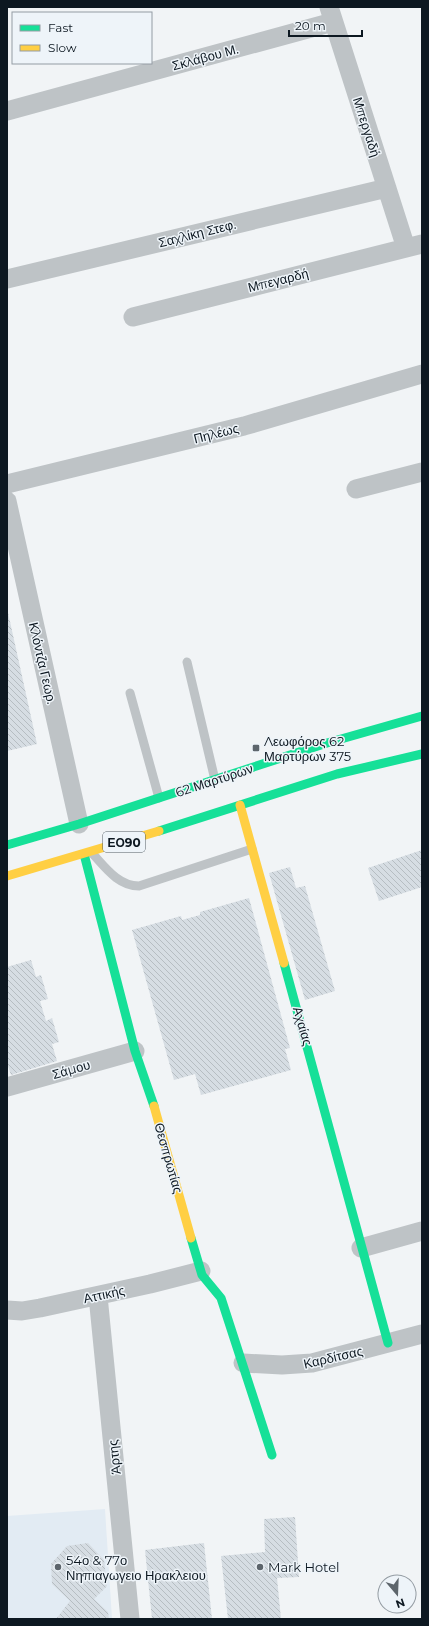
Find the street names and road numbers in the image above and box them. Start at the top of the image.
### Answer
street label: Σκλάβου Μ. [170,40,240,74]
street label: Μπεργαδή [350,95,384,159]
street label: Σαχλίκη Στεφ. [157,216,238,250]
street label: Μπεγαρδή [246,265,310,295]
street label: Πηλέως [192,420,240,446]
street label: Κλόντζα Γεωρ. [26,621,60,706]
street label: 62 Μαρτύρων [173,760,255,800]
road number: ΕΟ90 [103,832,145,852]
street label: Αχαίας [290,1005,316,1047]
street label: Σάμου [50,1056,92,1082]
street label: Θεσπρωτίας [151,1121,187,1195]
street label: Αττικής [82,1282,126,1306]
street label: Καρδίτσας [302,1342,364,1372]
street label: Άρτης [104,1439,124,1475]

